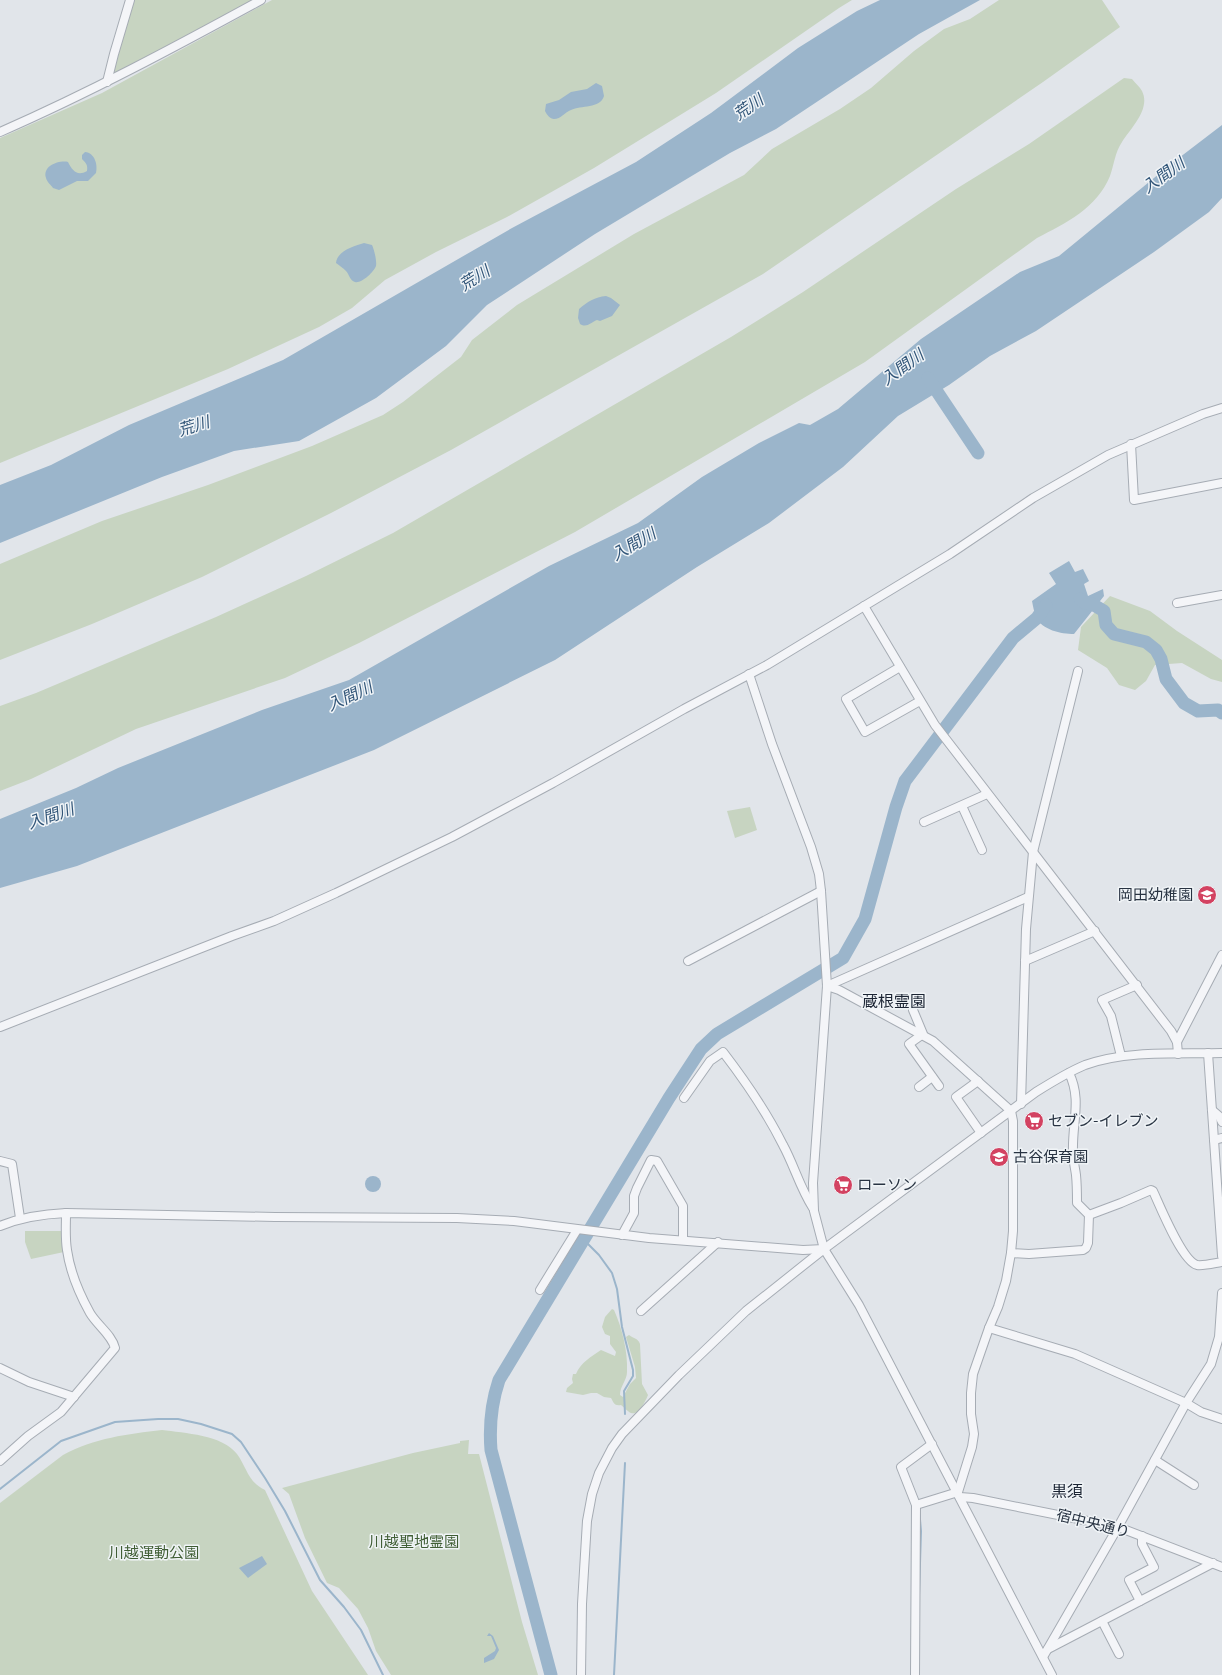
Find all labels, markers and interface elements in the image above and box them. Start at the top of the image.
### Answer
water label: 荒川 [730,90,769,125]
water label: 入間川 [1139,153,1191,198]
water label: 荒川 [456,261,495,296]
water label: 入間川 [878,345,930,390]
water label: 荒川 [176,413,214,441]
water label: 入間川 [608,524,661,565]
water label: 入間川 [324,677,378,716]
water label: 入間川 [25,800,79,834]
school or university icon: 岡田幼稚園 [1196,884,1218,906]
place label: 岡田幼稚園 [1118,886,1193,905]
district label: 蔵根霊園 [862,993,926,1012]
supermarket icon: セブン-イレブン [1023,1110,1045,1132]
place label: セブン-イレブン [1048,1112,1159,1131]
school or university icon: 古谷保育園 [988,1146,1010,1168]
place label: 古谷保育園 [1013,1148,1088,1167]
supermarket icon: ローソン [832,1174,854,1196]
place label: ローソン [857,1176,917,1195]
district label: 黒須 [1051,1483,1083,1502]
street label: 宿中央通り [1054,1506,1132,1542]
park label: 川越聖地霊園 [369,1533,459,1552]
park label: 川越運動公園 [109,1544,199,1563]

